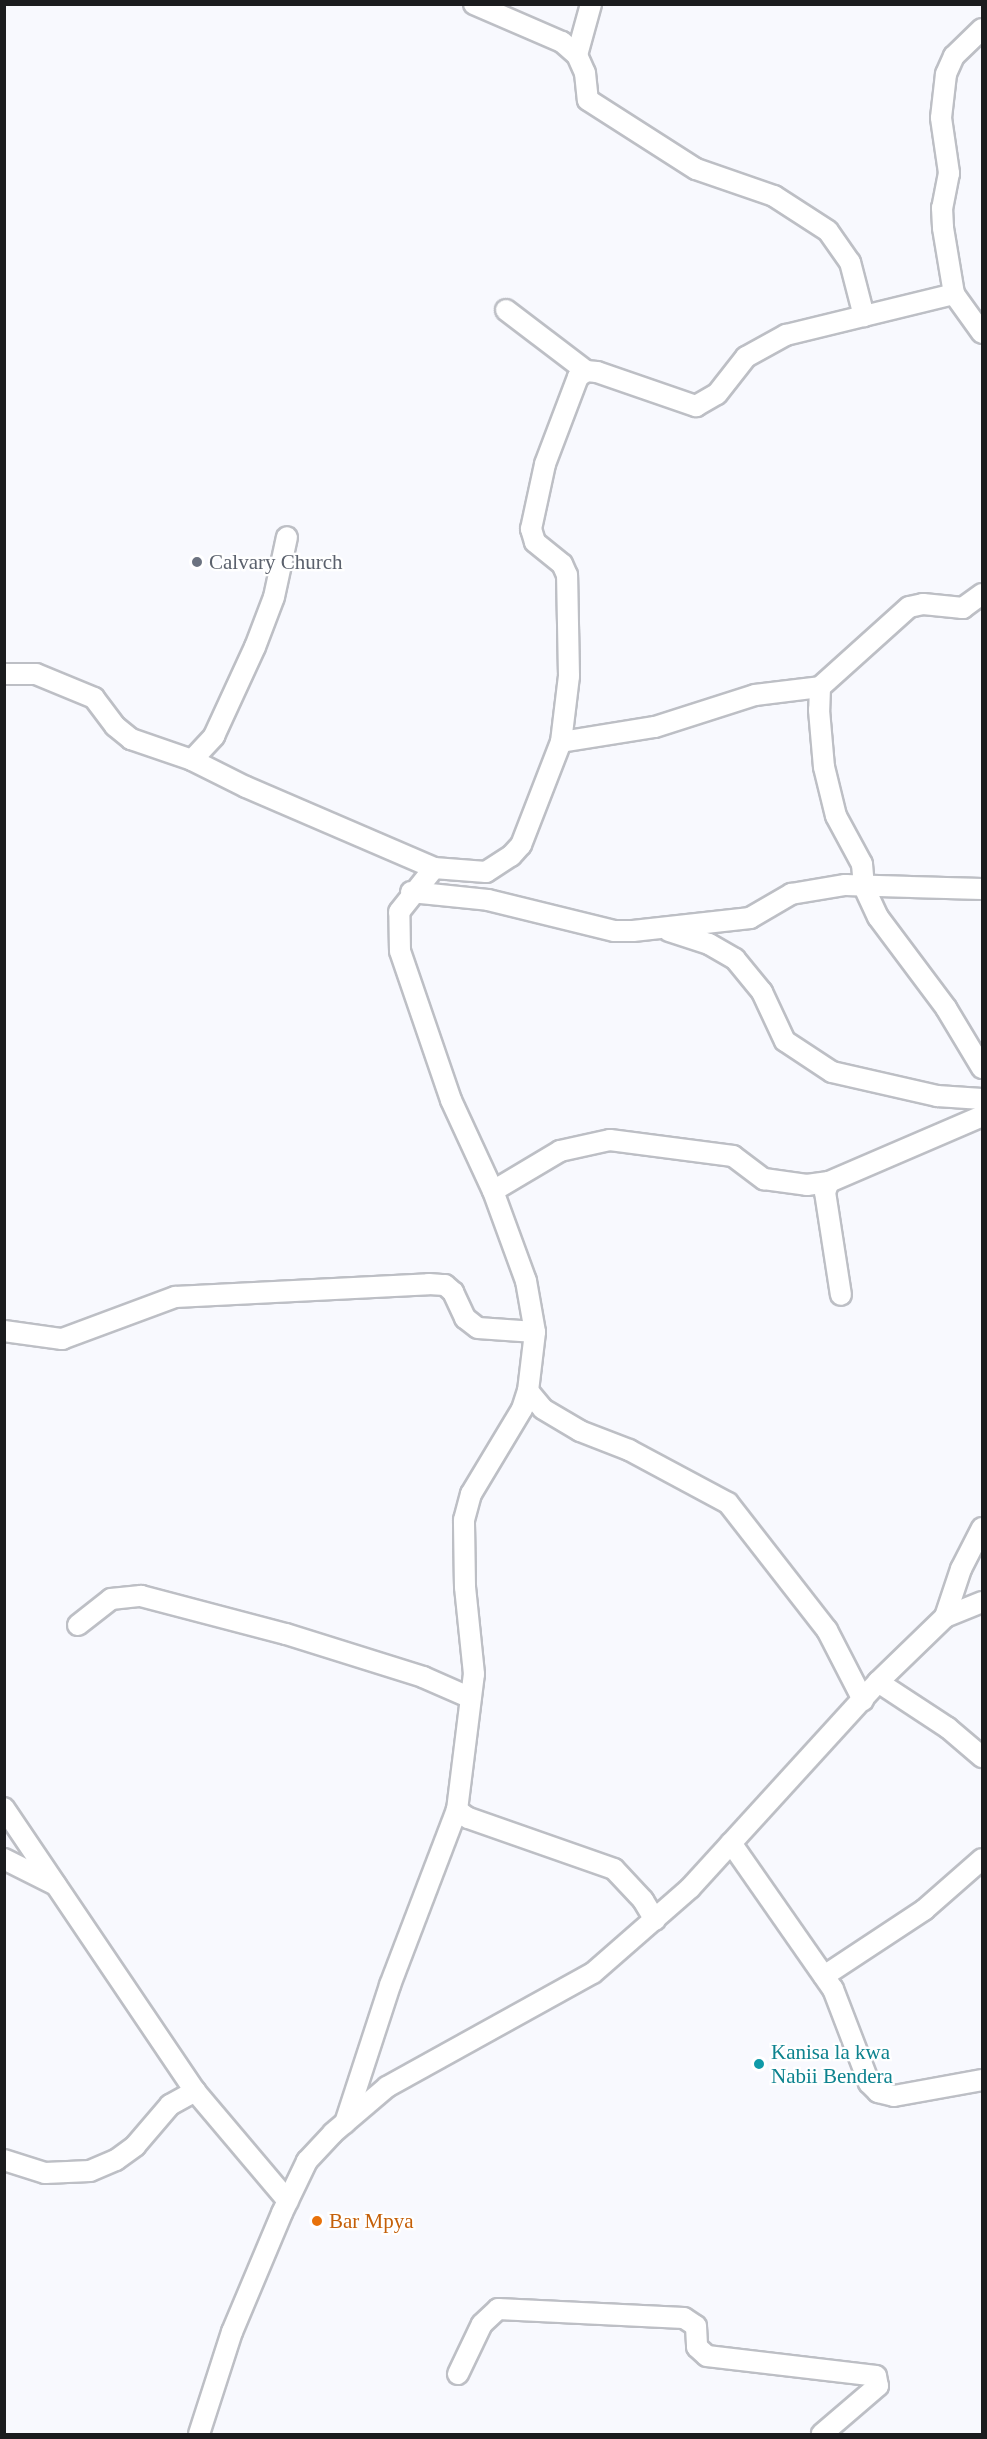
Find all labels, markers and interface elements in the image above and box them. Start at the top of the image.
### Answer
place label: Calvary Church [209,549,343,575]
marker: Calvary Church [190,555,204,569]
place label: Kanisa la kwa Nabii Bendera [771,2039,893,2089]
marker: Kanisa la kwa Nabii Bendera [752,2057,766,2071]
place label: Bar Mpya [329,2208,414,2234]
marker: Bar Mpya [310,2214,324,2228]

